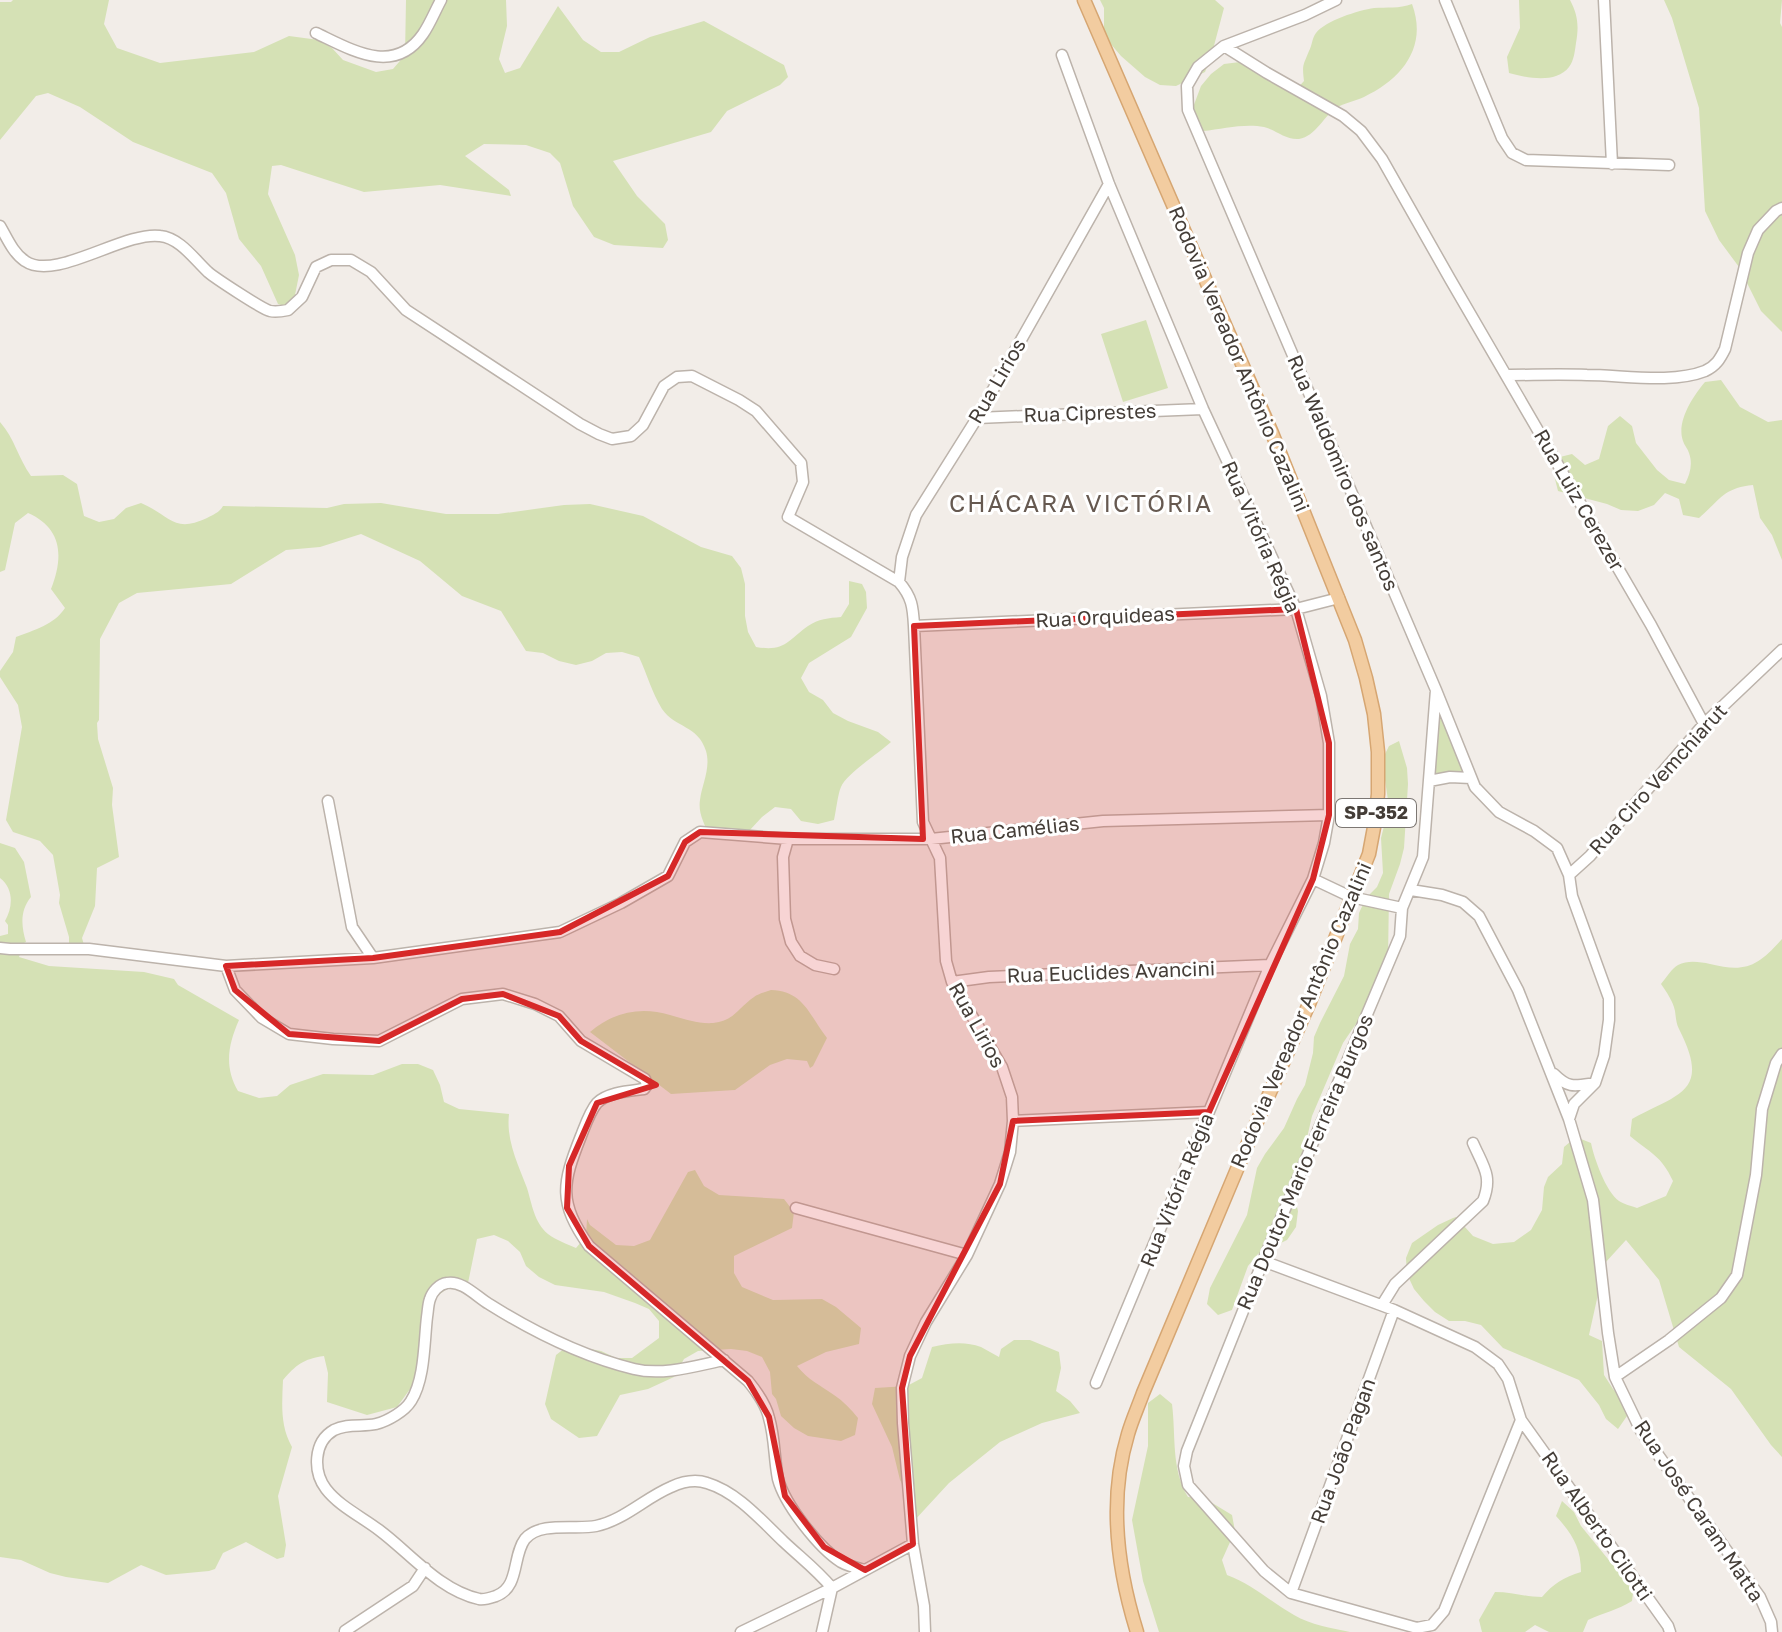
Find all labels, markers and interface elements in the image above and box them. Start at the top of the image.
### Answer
street label: Rodovia Vereador Antônio Cazalini [1164,202,1315,515]
street label: Rua Lirios [962,334,1030,427]
street label: Rua Waldomiro dos santos [1283,351,1405,594]
street label: Rua Ciprestes [1023,398,1157,426]
street label: Rua Luiz Cerezer [1530,425,1630,575]
street label: Rua Vitória Régia [1218,457,1306,616]
district label: CHÁCARA VICTÓRIA [949,488,1213,517]
street label: Rua Orquideas [1035,600,1175,632]
street label: Rua Ciro Vemchiarut [1583,698,1731,859]
road number: SP-352 [1336,799,1416,827]
street label: Rua Camélias [949,810,1081,848]
street label: Rodovia Vereador Antônio Cazalini [1225,858,1376,1171]
street label: Rua Euclides Avancini [1006,955,1216,987]
street label: Rua Lirios [945,978,1011,1071]
street label: Rua Doutor Mario Ferreira Burgos [1231,1010,1377,1313]
street label: Rua Vitória Régia [1134,1109,1218,1270]
street label: Rua João Pagan [1305,1375,1380,1527]
street label: Rua José Caram Matta [1630,1415,1770,1606]
street label: Rua Alberto Cilotti [1537,1446,1658,1605]

